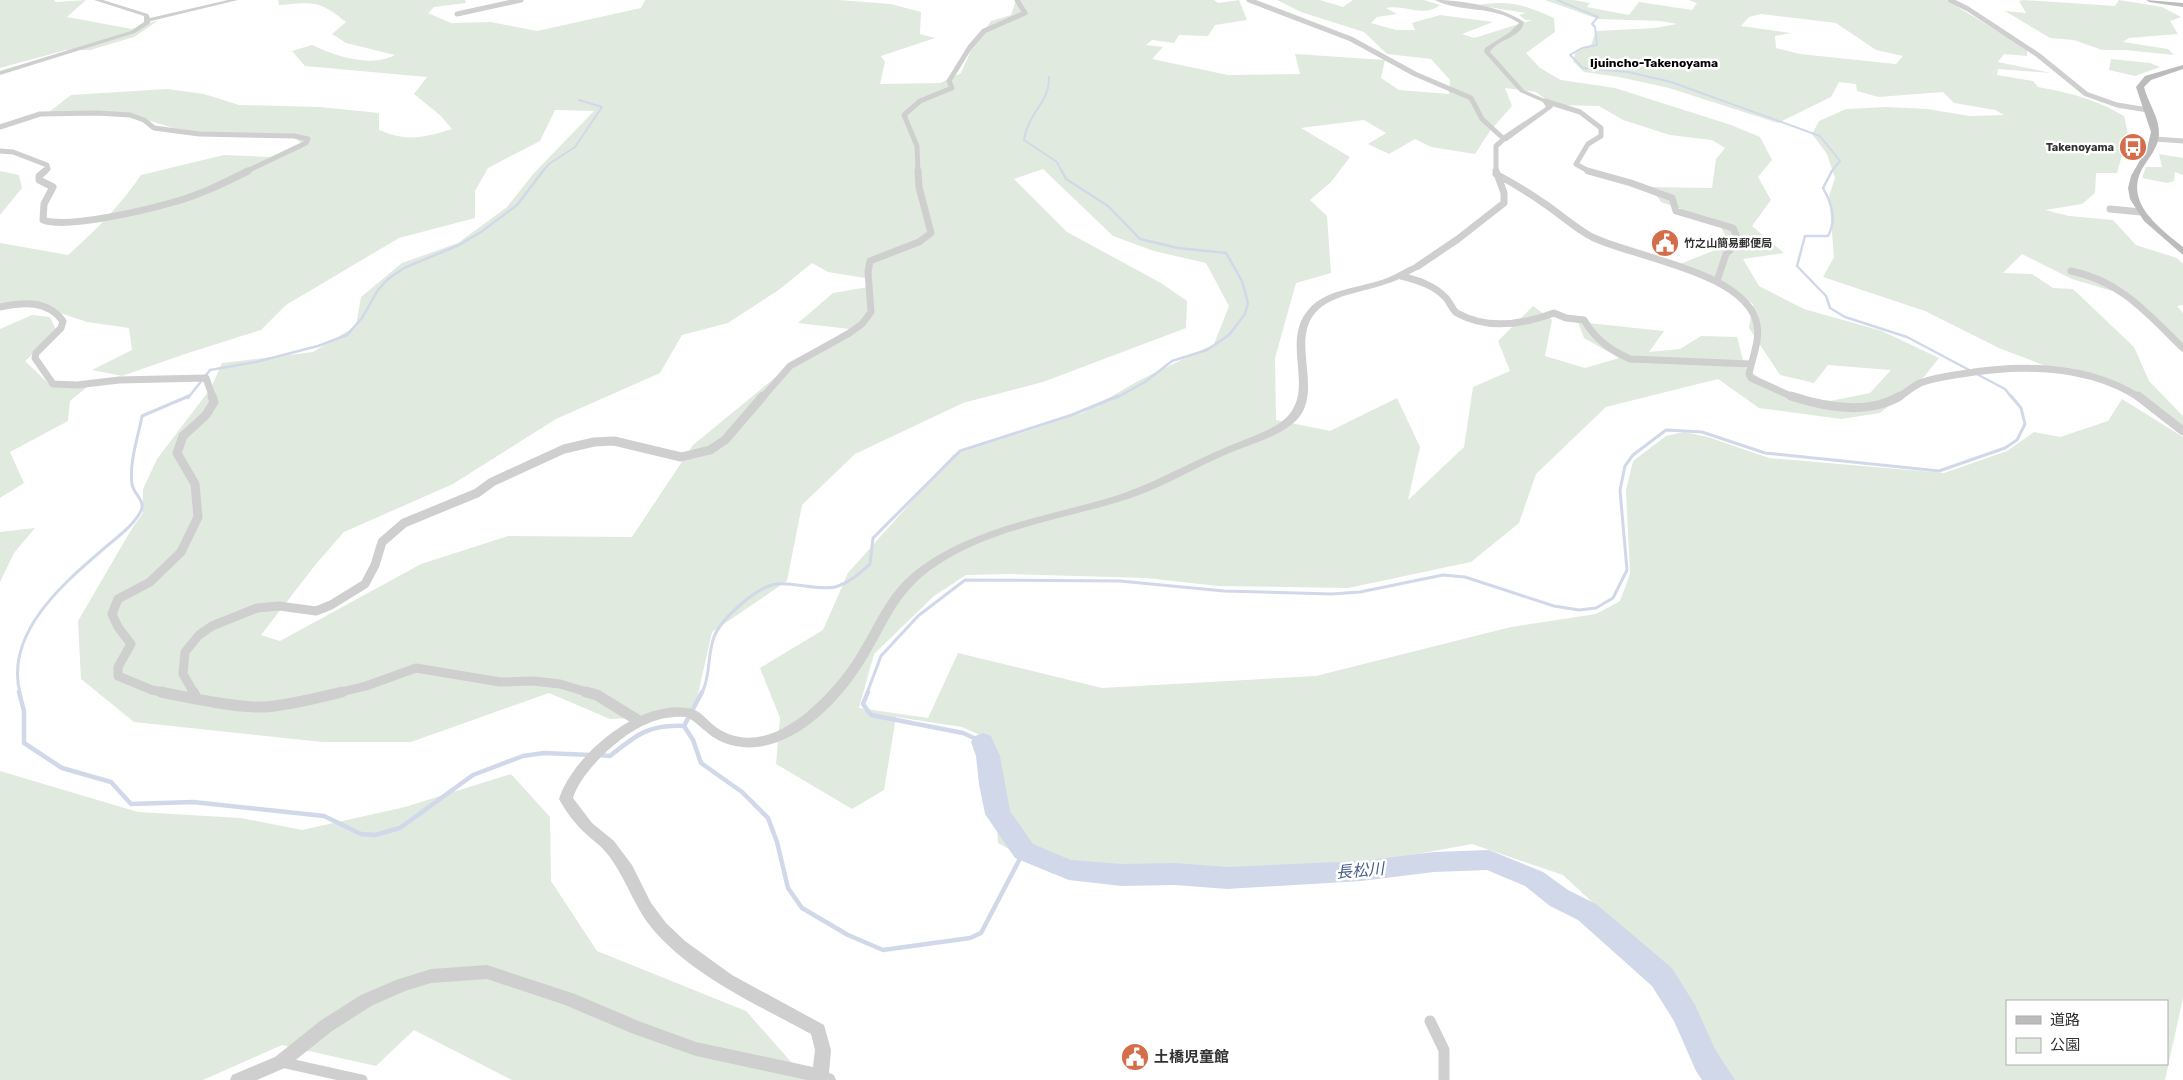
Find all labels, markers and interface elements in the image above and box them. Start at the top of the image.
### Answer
district label: Ijuincho-Takenoyama [1590,56,1718,70]
bus stop icon: Takenoyama [2118,132,2148,162]
place label: Takenoyama [2046,141,2114,154]
public building icon: 竹之山簡易郵便局 [1650,228,1680,258]
place label: 竹之山簡易郵便局 [1684,237,1772,250]
water label: 長松川 [1335,859,1387,882]
legend [2006,1000,2168,1065]
text: 道路 [2050,1011,2080,1029]
text: 公園 [2050,1036,2080,1054]
public building icon: 土橋児童館 [1120,1042,1150,1072]
place label: 土橋児童館 [1154,1048,1229,1066]

